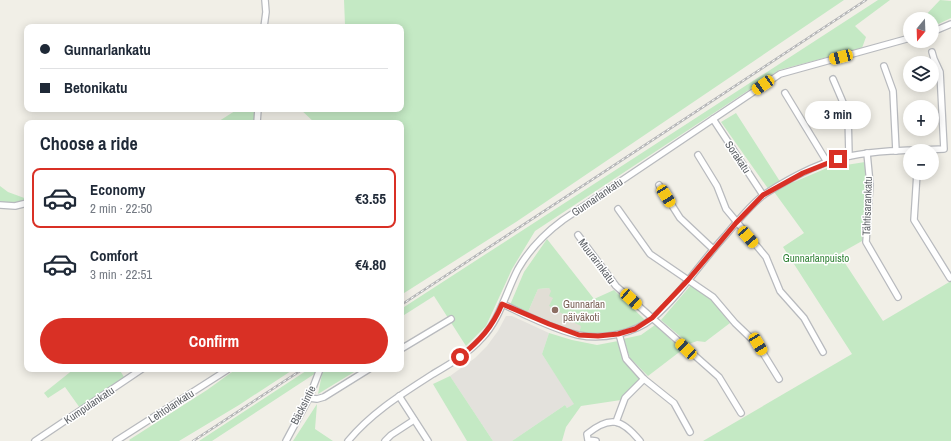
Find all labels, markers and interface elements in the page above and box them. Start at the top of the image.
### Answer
north arrow [903,12,939,48]
map controls [903,12,939,180]
text: Gunnarlankatu [64,39,151,60]
car [828,48,854,66]
button: layers [903,56,939,92]
car [750,73,776,97]
text: Betonikatu [64,77,128,98]
button: + [903,100,939,136]
callout: 3 min [805,101,871,129]
text: 3 min [824,106,852,123]
text: Choose a ride [40,131,138,156]
street label: Sorakatu [722,138,754,176]
button: − [903,144,939,180]
route end [829,150,847,168]
street label: Gunnarlankatu [569,175,625,219]
street label: Tähtisarankatu [859,176,875,236]
text: Economy [90,179,145,200]
icon: car [42,180,78,216]
car [655,183,677,209]
text: €3.55 [355,188,386,209]
text: 2 min · 22:50 [90,200,152,217]
car [736,224,760,250]
street label: Muurarinkatu [575,236,619,286]
text: Comfort [90,245,138,266]
icon: car [42,246,78,282]
park label: Gunnarlanpuisto [783,251,849,265]
text: €4.80 [355,254,386,275]
text: 3 min · 22:51 [90,266,152,283]
car [618,287,644,311]
place label: Gunnarlan päiväkoti [563,297,605,324]
marker: Gunnarlan päiväkoti [550,305,560,315]
button: Confirm [40,318,388,364]
car [747,331,769,357]
car [673,336,699,362]
route start [451,348,469,366]
street label: Kumpulankatu [61,383,117,427]
street label: Bäcksintie [287,383,319,427]
street label: Lehtolankatu [146,386,196,426]

